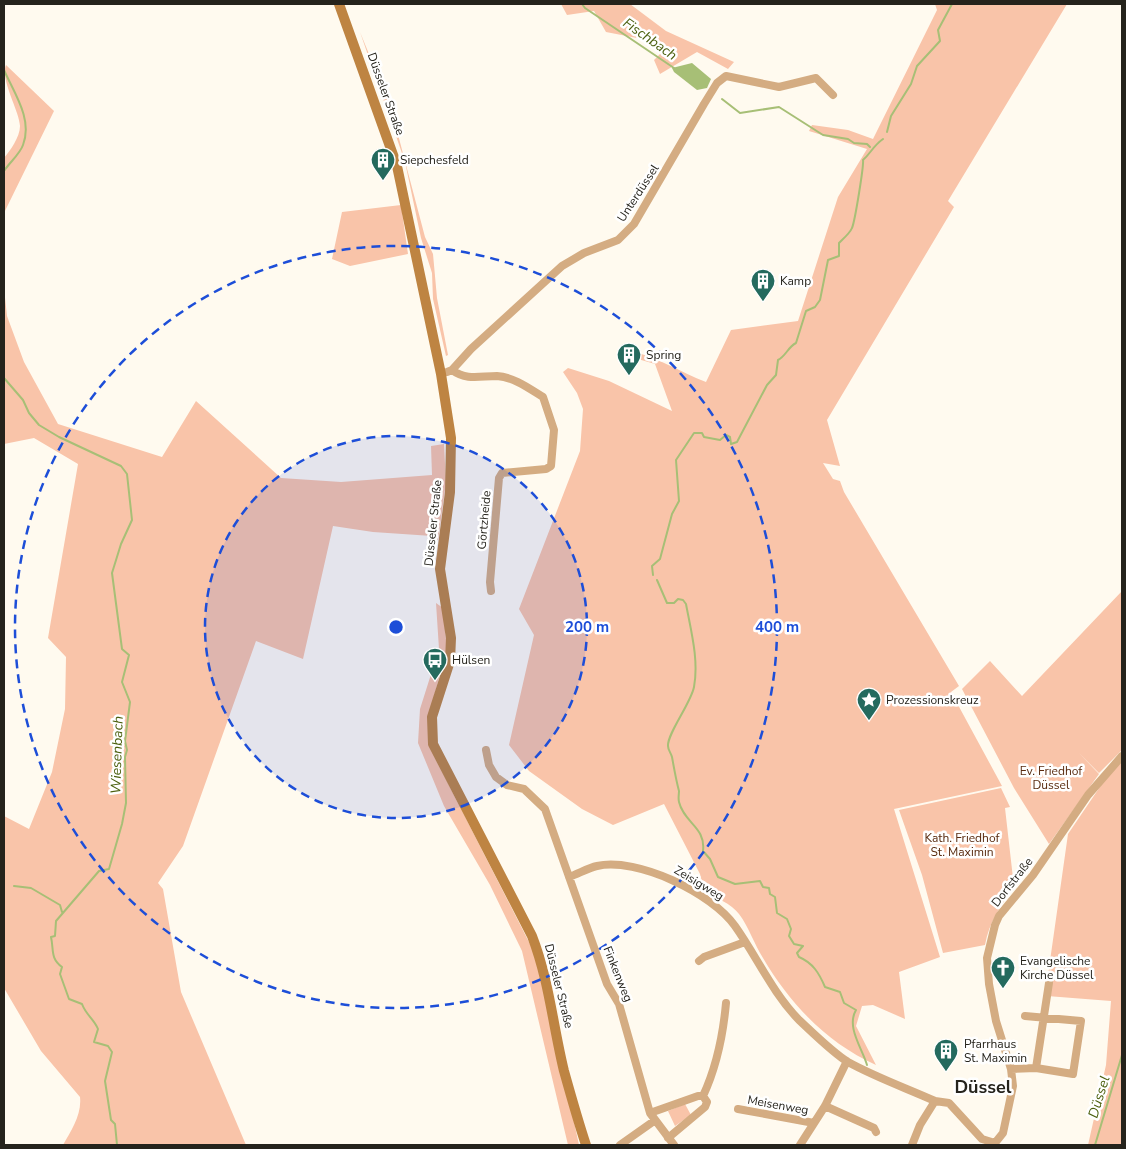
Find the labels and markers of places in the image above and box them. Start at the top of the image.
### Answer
building icon: Siepchesfeld [370,147,396,181]
place label: Siepchesfeld [400,152,469,168]
building icon: Kamp [750,268,776,302]
place label: Kamp [780,273,811,289]
building icon: Spring [616,342,642,376]
place label: Spring [646,347,681,363]
centre of rings [387,618,405,636]
bus stop icon: Hülsen [422,647,448,681]
place label: Hülsen [452,652,490,668]
place icon: Prozessionskreuz [856,687,882,721]
place label: Prozessionskreuz [886,692,979,708]
place label: Evangelische Kirche Düssel [1020,953,1094,983]
church icon: Evangelische Kirche Düssel [990,955,1016,989]
place label: Pfarrhaus St. Maximin [964,1036,1027,1066]
building icon: Pfarrhaus St. Maximin [933,1038,959,1072]

